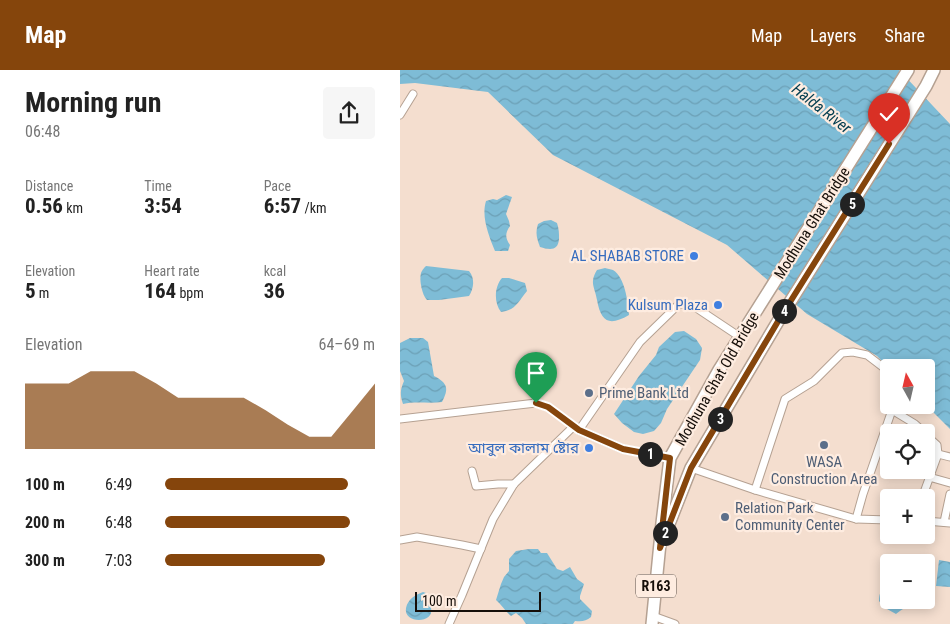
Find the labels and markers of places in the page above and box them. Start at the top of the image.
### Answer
pin [868,93,910,144]
pin: 5 [840,192,864,216]
place label: AL SHABAB STORE [571,247,684,265]
marker: AL SHABAB STORE [688,250,700,262]
place label: Kulsum Plaza [628,296,708,314]
pin: 4 [772,298,796,324]
marker: Kulsum Plaza [712,299,724,311]
pin [515,352,557,403]
place label: Prime Bank Ltd [599,384,689,402]
marker: Prime Bank Ltd [583,387,595,399]
pin: 3 [708,406,732,432]
place label: আবুল কালাম ষ্টোর [467,439,580,457]
marker: WASA Construction Area [818,439,830,451]
marker: আবুল কালাম ষ্টোর [583,442,595,454]
pin: 1 [638,442,662,466]
place label: WASA Construction Area [771,453,877,488]
place label: Relation Park Community Center [735,499,845,534]
marker: Relation Park Community Center [719,511,731,523]
pin: 2 [652,520,678,546]

